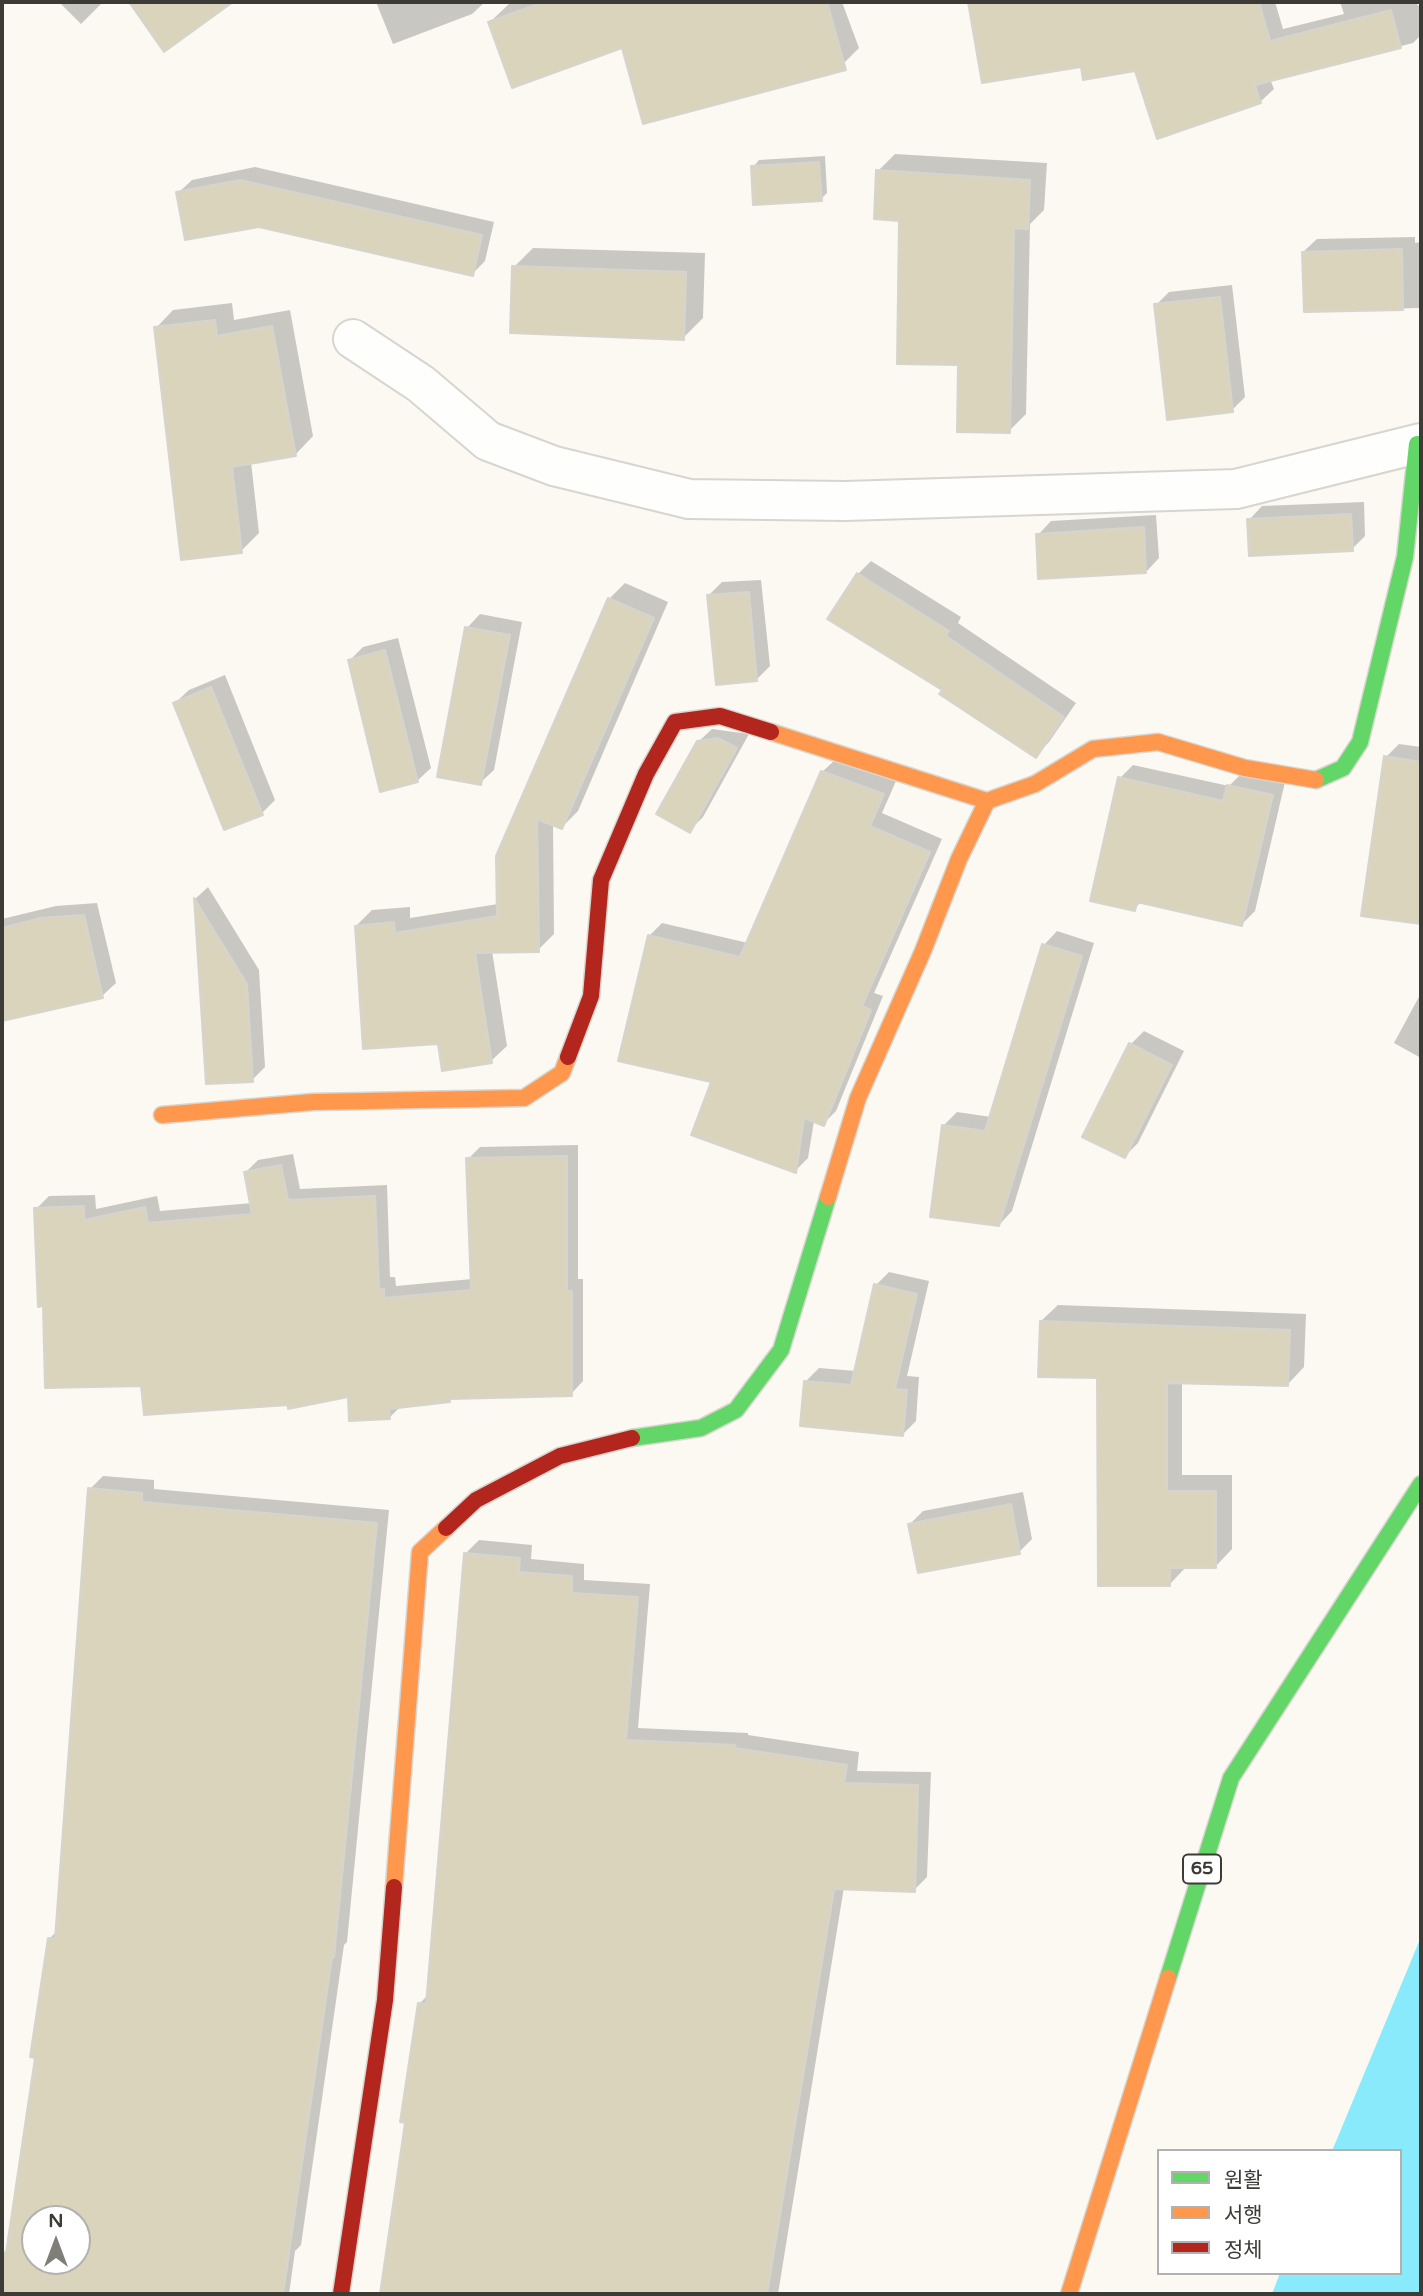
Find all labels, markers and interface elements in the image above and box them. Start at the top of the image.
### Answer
road number: 65 [1183,1854,1221,1884]
legend [1157,2149,1402,2275]
text: 원활 [1224,2168,1263,2193]
text: 서행 [1224,2203,1263,2228]
north arrow [21,2205,91,2275]
text: N [48,2210,64,2232]
text: 정체 [1224,2238,1263,2263]

